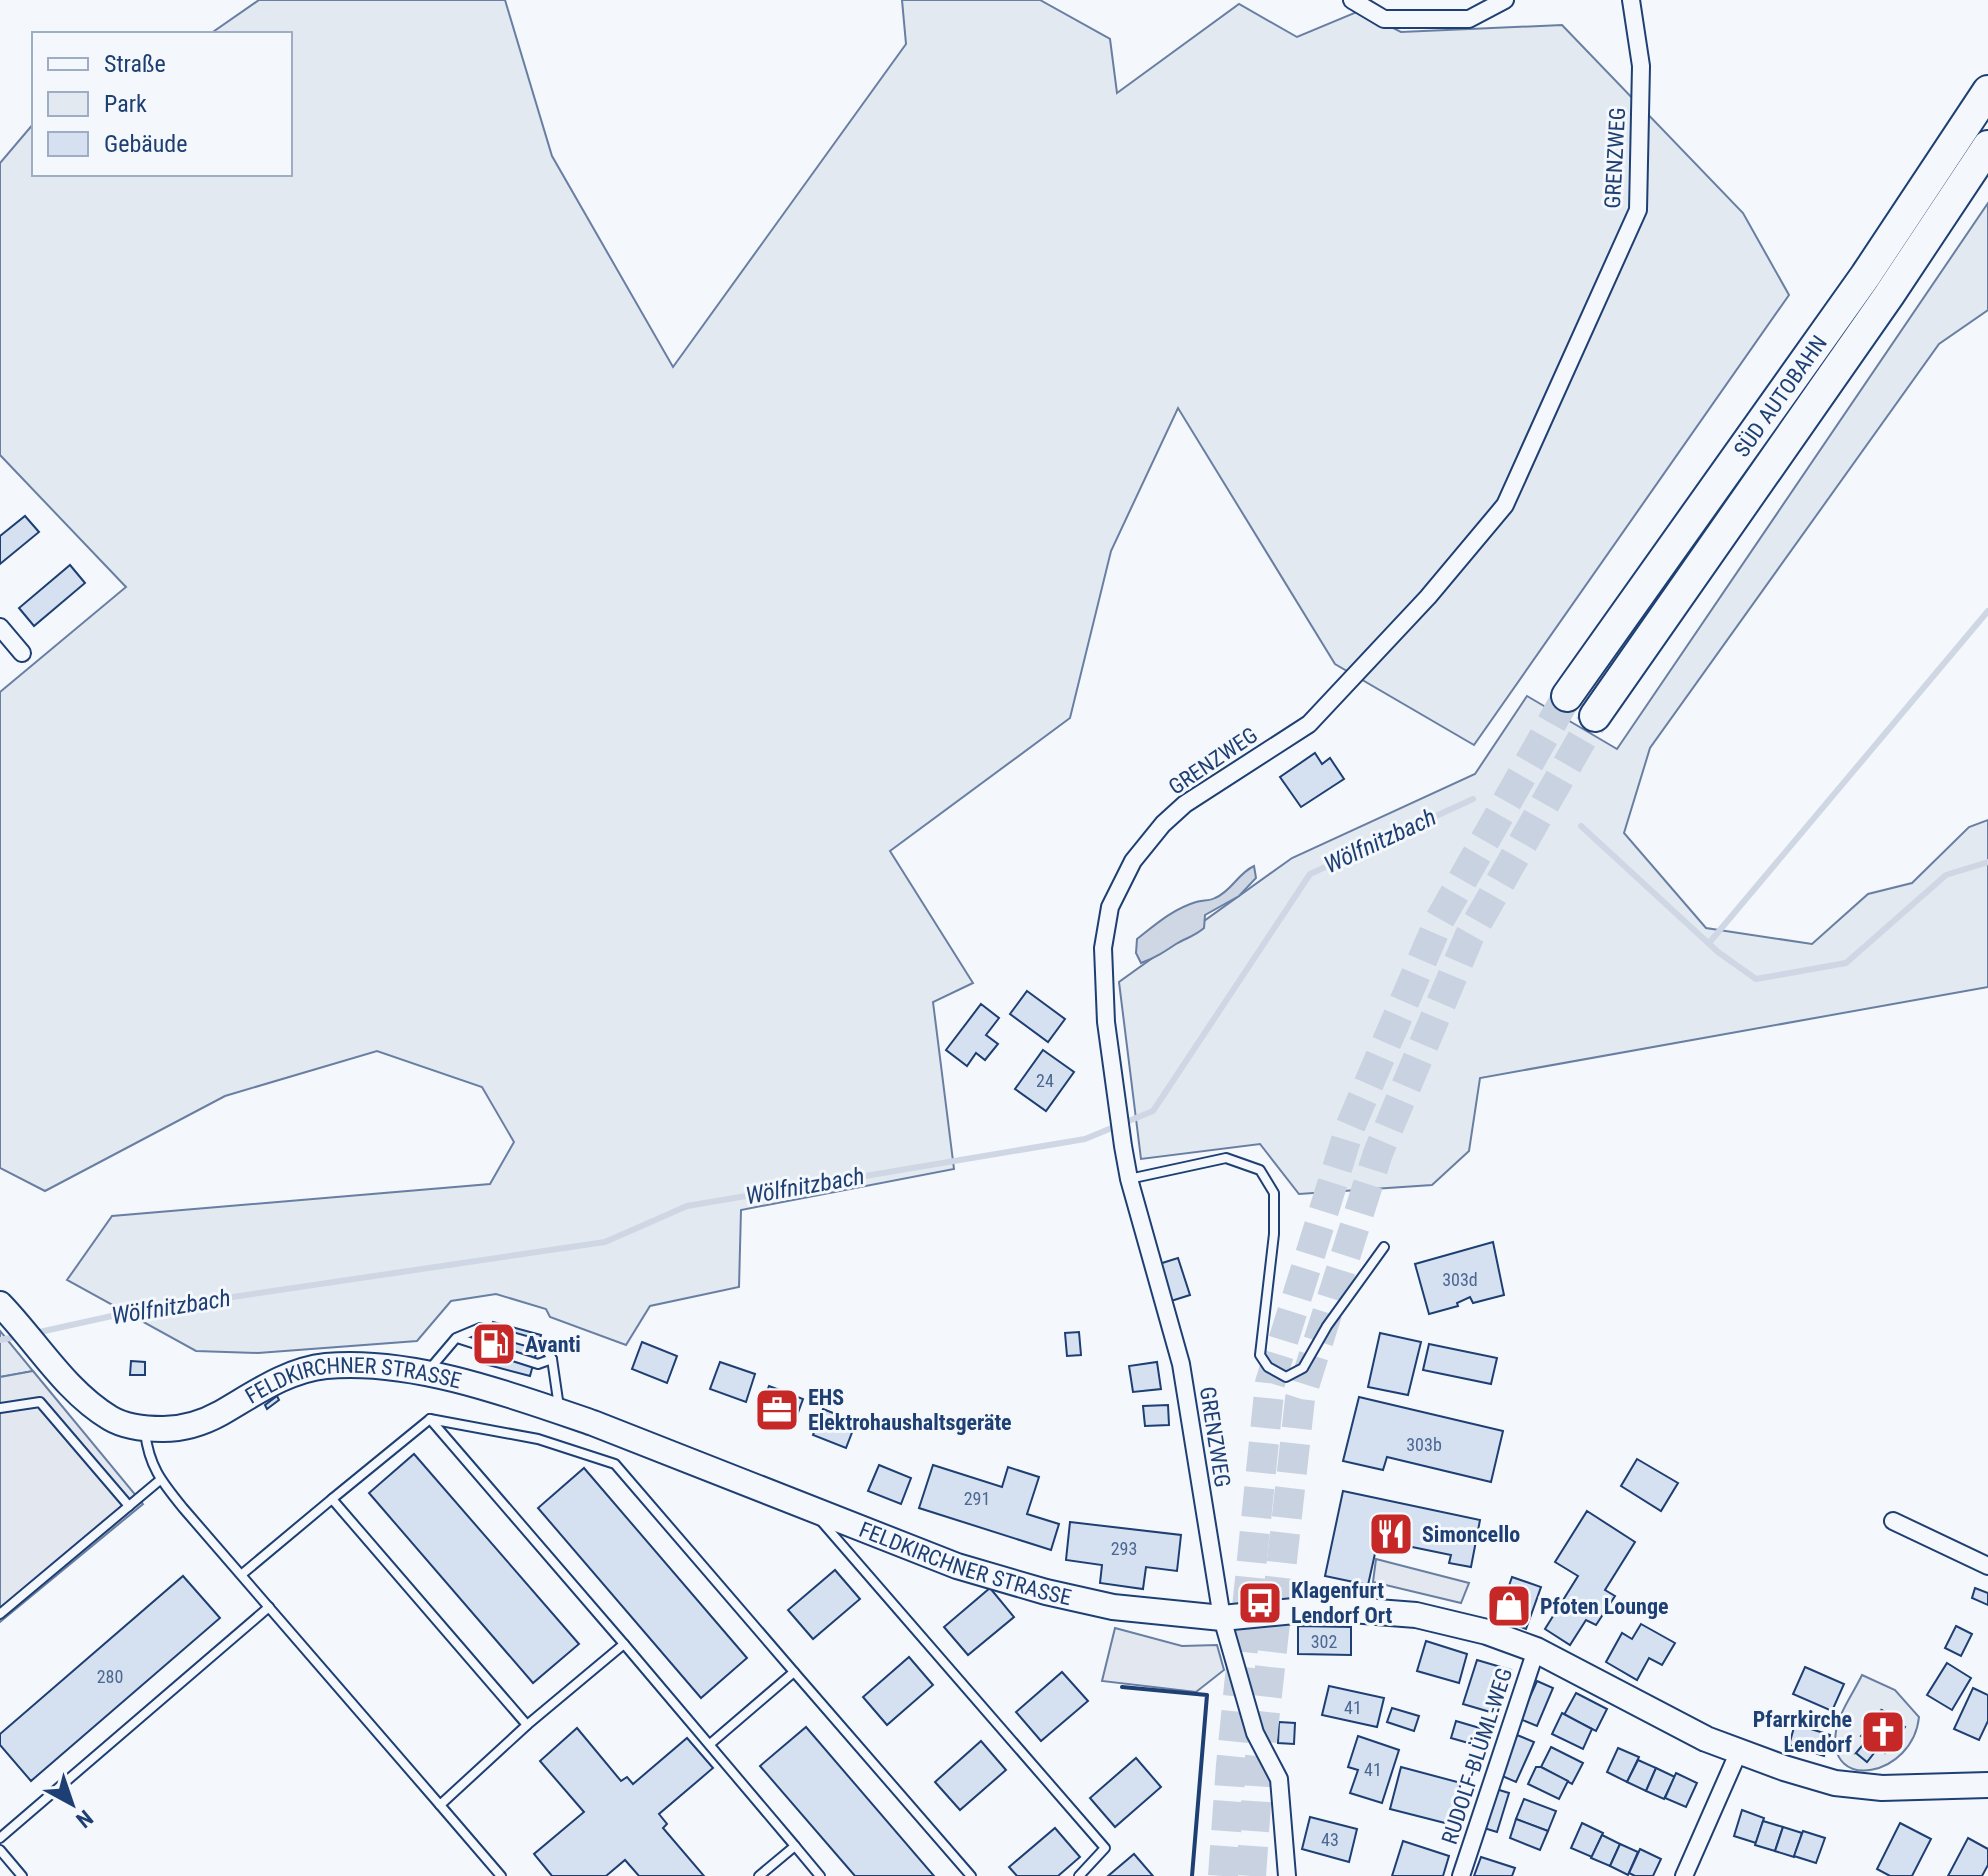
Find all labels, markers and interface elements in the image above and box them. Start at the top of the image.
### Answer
legend [32,32,292,176]
text: Straße [104,50,166,78]
text: Park [104,90,147,118]
street label: GRENZWEG [1600,107,1630,209]
text: Gebäude [104,130,188,158]
street label: SÜD AUTOBAHN [1729,331,1832,461]
street label: GRENZWEG [1164,722,1262,800]
water label: Wölfnitzbach [1320,803,1440,879]
house number: 24 [1036,1070,1054,1091]
water label: Wölfnitzbach [743,1162,867,1210]
house number: 303d [1442,1269,1478,1290]
water label: Wölfnitzbach [109,1284,233,1330]
fuel station icon: Avanti [470,1320,518,1368]
place label: Avanti [525,1332,581,1357]
street label: FELDKIRCHNER STRASSE [241,1352,464,1408]
place label: EHS Elektrohaushaltsgeräte [808,1385,1012,1435]
street label: GRENZWEG [1195,1385,1235,1489]
office icon: EHS Elektrohaushaltsgeräte [753,1386,801,1434]
house number: 303b [1406,1434,1442,1455]
house number: 291 [964,1488,990,1509]
restaurant icon: Simoncello [1367,1510,1415,1558]
street label: FELDKIRCHNER STRASSE [856,1516,1074,1610]
place label: Simoncello [1422,1522,1520,1547]
house number: 293 [1111,1538,1137,1559]
place label: Klagenfurt Lendorf Ort [1291,1578,1393,1628]
bus stop icon: Klagenfurt Lendorf Ort [1236,1579,1284,1627]
shop icon: Pfoten Lounge [1485,1582,1533,1630]
place label: Pfoten Lounge [1540,1594,1669,1619]
house number: 302 [1311,1631,1337,1652]
street label: RUDOLF-BLÜML-WEG [1437,1665,1517,1847]
house number: 280 [97,1666,123,1687]
house number: 41 [1344,1697,1362,1718]
place label: Pfarrkirche Lendorf [1753,1707,1852,1757]
church icon: Pfarrkirche Lendorf [1859,1708,1907,1756]
house number: 41 [1364,1759,1382,1780]
north arrow [32,1764,112,1844]
text: N [71,1805,98,1833]
house number: 43 [1321,1829,1339,1850]

